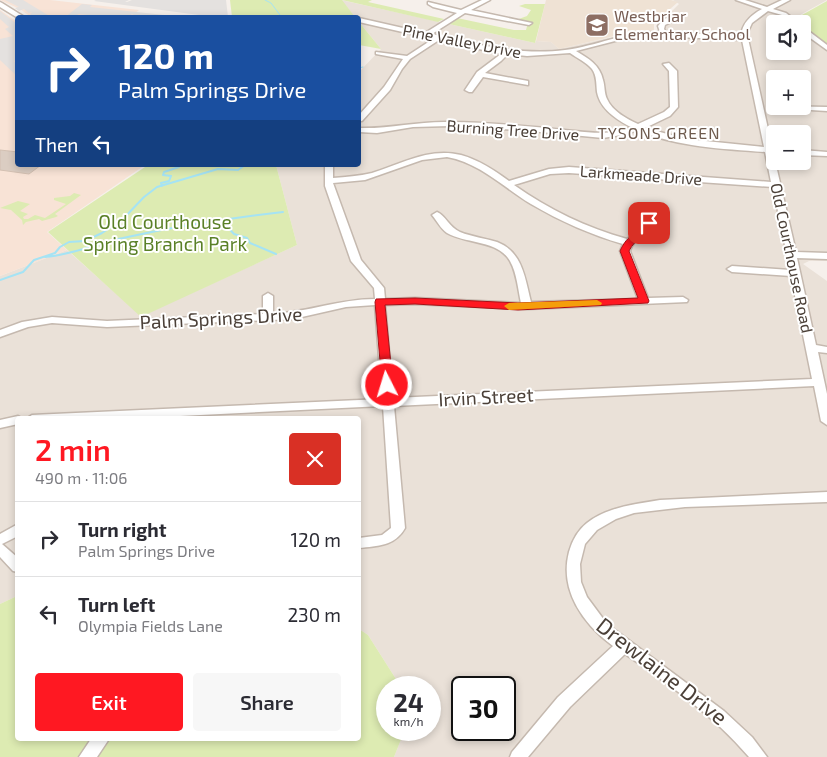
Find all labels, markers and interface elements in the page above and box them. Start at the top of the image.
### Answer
place label: Westbriar Elementary School [614,6,750,43]
school or university icon: Westbriar Elementary School [584,12,610,38]
map controls [766,15,811,170]
button: sound [766,15,811,60]
street label: Pine Valley Drive [401,20,523,61]
text: 120 m [118,34,214,76]
icon: right [35,35,100,100]
button: + [766,70,811,115]
text: Palm Springs Drive [118,76,306,102]
street label: Burning Tree Drive [446,115,580,144]
district label: TYSONS GREEN [598,123,720,142]
button: − [766,125,811,170]
icon: left [88,130,116,158]
text: Then [35,133,78,156]
street label: Larkmeade Drive [579,161,703,188]
street label: Old Courthouse Road [767,181,818,335]
pin [628,202,670,244]
icon: arrive [635,209,663,237]
park label: Old Courthouse Spring Branch Park [83,210,247,255]
street label: Palm Springs Drive [139,302,303,333]
position arrow [360,358,412,410]
street label: Irvin Street [438,383,534,410]
text: 2 min [35,431,111,467]
button: close [289,433,341,485]
text: 490 m · 11:06 [35,468,127,487]
text: Turn right [78,518,166,541]
icon: right [35,525,63,553]
text: 120 m [290,528,341,551]
text: Palm Springs Drive [78,541,215,560]
text: Turn left [78,593,155,616]
icon: left [35,600,63,628]
text: 230 m [287,603,341,626]
street label: Drewlaine Drive [592,611,733,729]
text: Olympia Fields Lane [78,616,223,635]
button: Exit [35,673,183,731]
button: Share [193,673,341,731]
speed limit sign: 30 [451,676,516,741]
text: 24 [393,687,424,717]
text: km/h [394,714,423,728]

